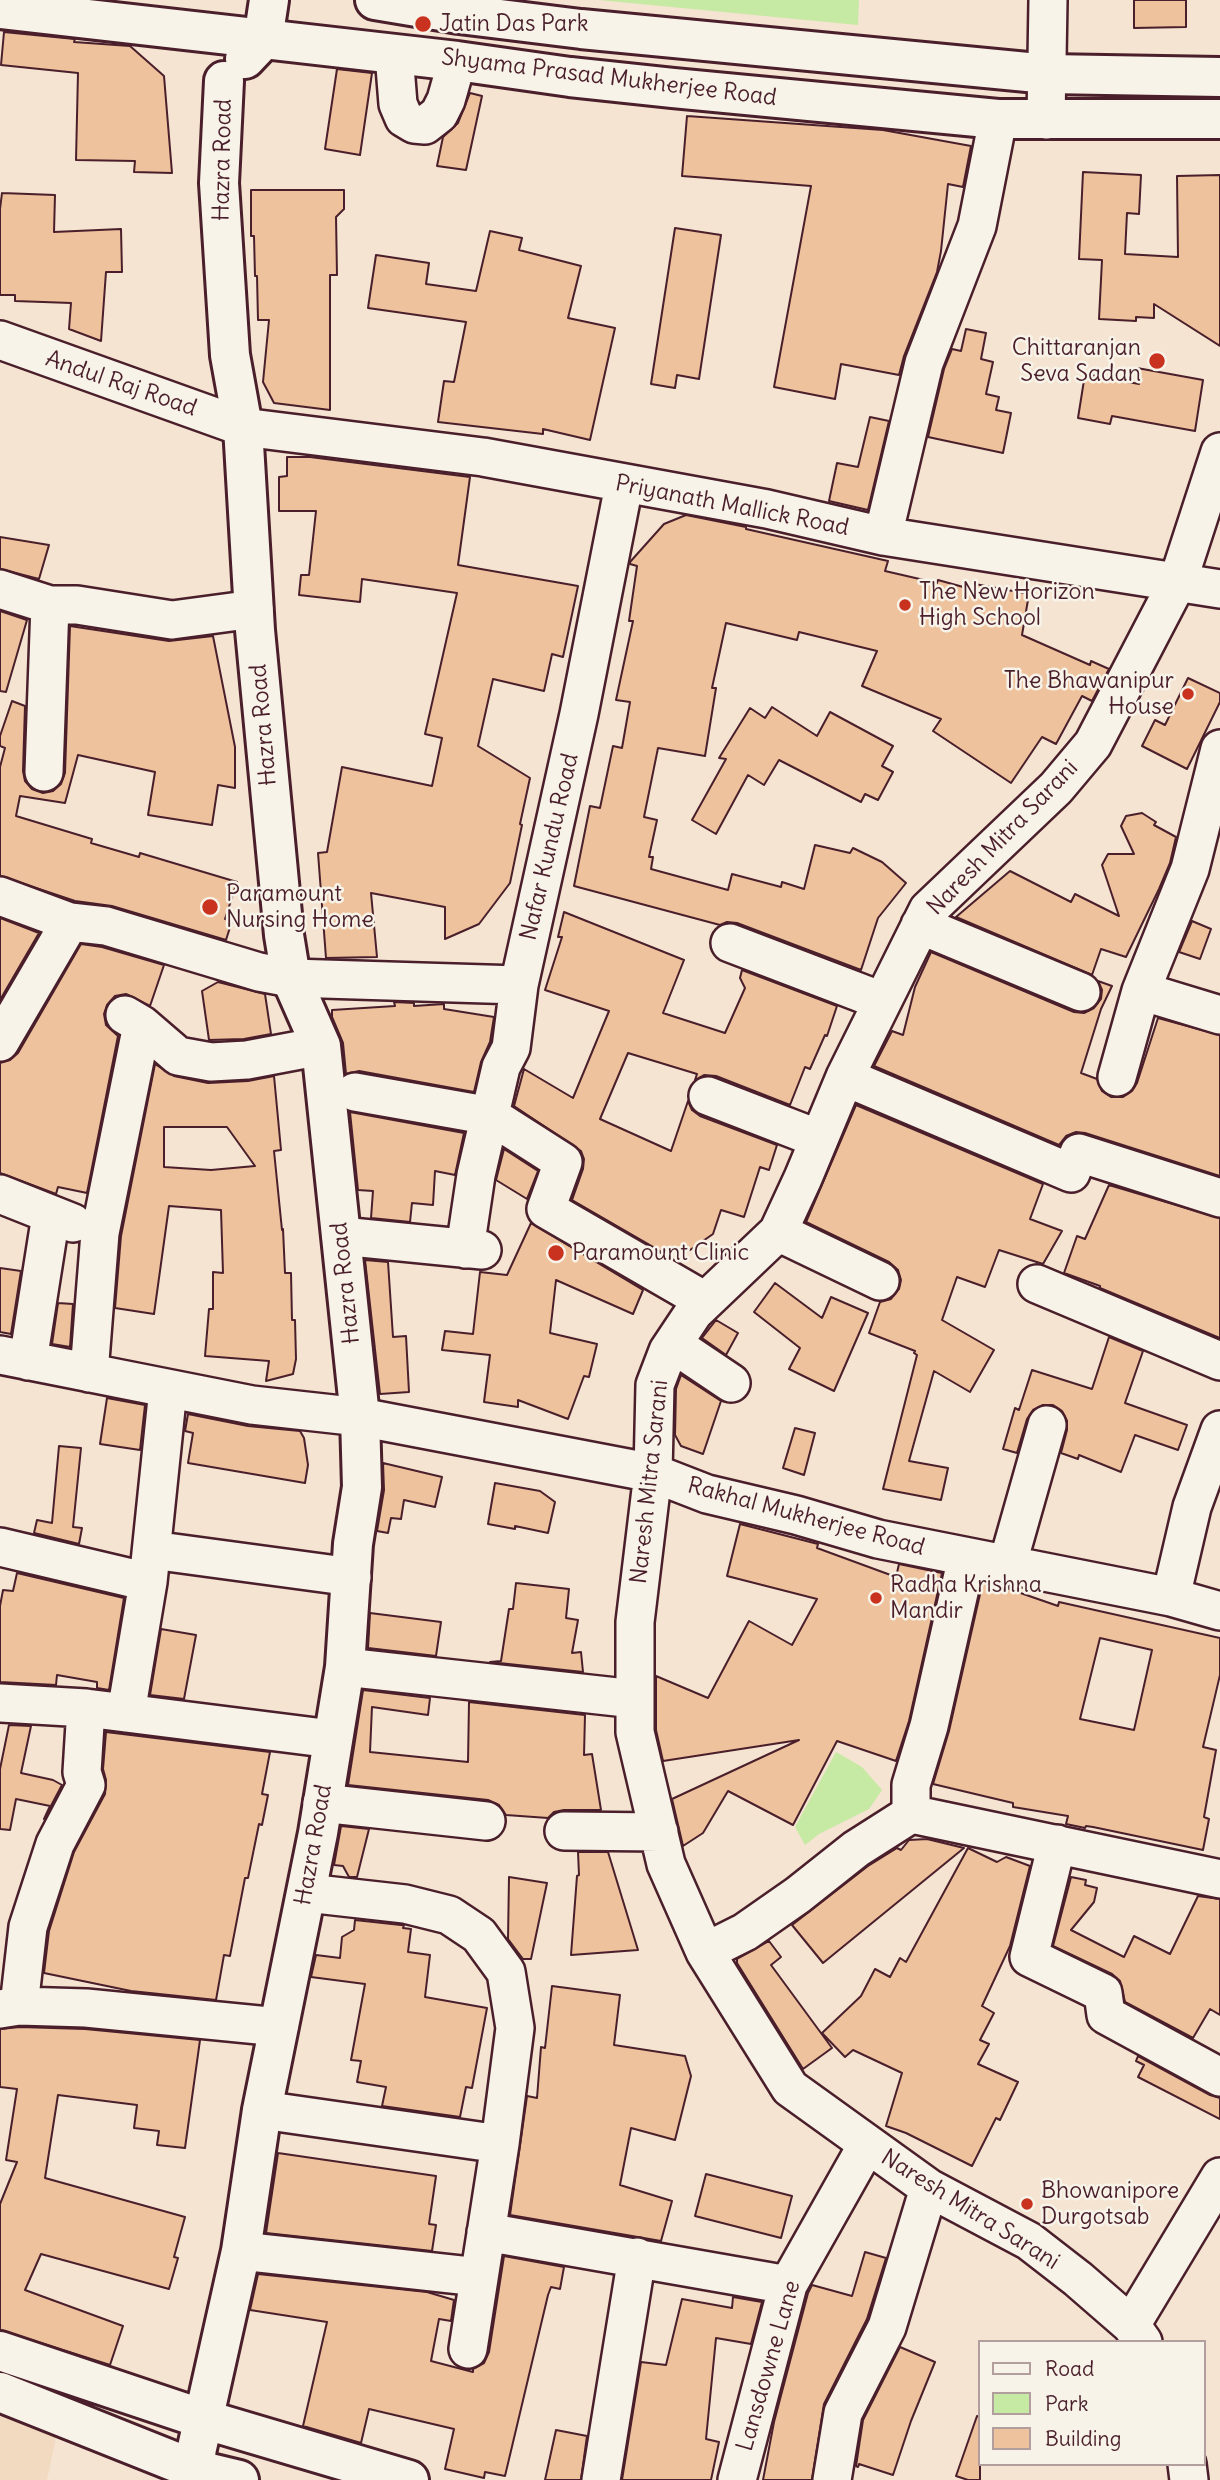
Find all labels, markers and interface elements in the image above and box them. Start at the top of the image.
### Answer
place label: Jatin Das Park [439,10,588,38]
marker: Jatin Das Park [413,14,433,34]
street label: Shyama Prasad Mukherjee Road [440,44,778,112]
street label: Hazra Road [208,99,238,221]
place label: Chittaranjan Seva Sadan [1012,334,1141,388]
street label: Andul Raj Road [42,345,200,423]
marker: Chittaranjan Seva Sadan [1147,351,1167,371]
street label: Priyanath Mallick Road [613,470,851,542]
place label: The New Horizon High School [919,578,1095,632]
marker: The New Horizon High School [897,597,913,613]
street label: Hazra Road [245,663,283,787]
place label: The Bhawanipur House [1004,667,1174,721]
marker: The Bhawanipur House [1180,686,1196,702]
street label: Nafar Kundu Road [515,751,585,943]
street label: Naresh Mitra Sarani [922,755,1084,921]
place label: Paramount Nursing Home [226,880,374,934]
marker: Paramount Nursing Home [200,897,220,917]
street label: Hazra Road [326,1221,366,1345]
place label: Paramount Clinic [572,1239,749,1267]
marker: Paramount Clinic [546,1243,566,1263]
street label: Naresh Mitra Sarani [626,1379,674,1585]
street label: Rakhal Mukherjee Road [684,1472,928,1562]
place label: Radha Krishna Mandir [890,1571,1042,1625]
marker: Radha Krishna Mandir [868,1590,884,1606]
street label: Hazra Road [290,1782,338,1908]
street label: Naresh Mitra Sarani [876,2144,1064,2276]
place label: Bhowanipore Durgotsab [1041,2177,1179,2231]
marker: Bhowanipore Durgotsab [1019,2196,1035,2212]
street label: Lansdowne Lane [731,2278,807,2454]
legend [978,2340,1206,2466]
text: Road [1045,2355,1094,2382]
text: Park [1045,2390,1088,2417]
text: Building [1045,2425,1121,2452]

